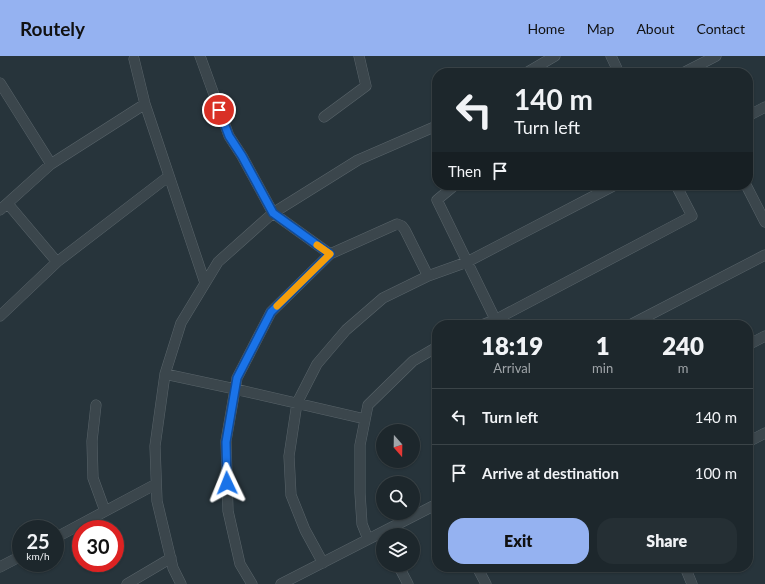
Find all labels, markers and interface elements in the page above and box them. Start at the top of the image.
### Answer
text: Routely [20,17,85,40]
text: Home [527,20,565,37]
text: Map [587,20,614,37]
text: About [636,20,674,37]
text: Contact [696,20,745,37]
text: 140 m [514,82,593,116]
icon: left [448,84,500,136]
pin [202,93,236,127]
icon: arrive [208,99,230,121]
text: Turn left [514,116,580,138]
icon: arrive [489,160,511,182]
text: Then [448,162,481,180]
text: 18:19 [481,331,543,360]
text: 1 [596,331,610,360]
text: 240 [662,331,704,360]
text: Arrival [493,360,531,376]
text: min [592,360,613,376]
text: m [678,360,688,376]
icon: left [448,406,470,428]
text: Turn left [482,408,538,426]
text: 140 m [695,408,737,426]
north arrow [376,424,420,468]
map controls [376,424,420,572]
position arrow [206,462,248,504]
icon: arrive [448,462,470,484]
text: Arrive at destination [482,464,619,482]
text: 100 m [695,464,737,482]
button: search [376,476,420,520]
button: Exit [448,518,589,564]
button: Share [597,518,737,564]
speed limit sign: 30 [72,520,124,572]
button: layers [376,528,420,572]
text: 25 [26,529,50,553]
text: km/h [26,550,50,562]

